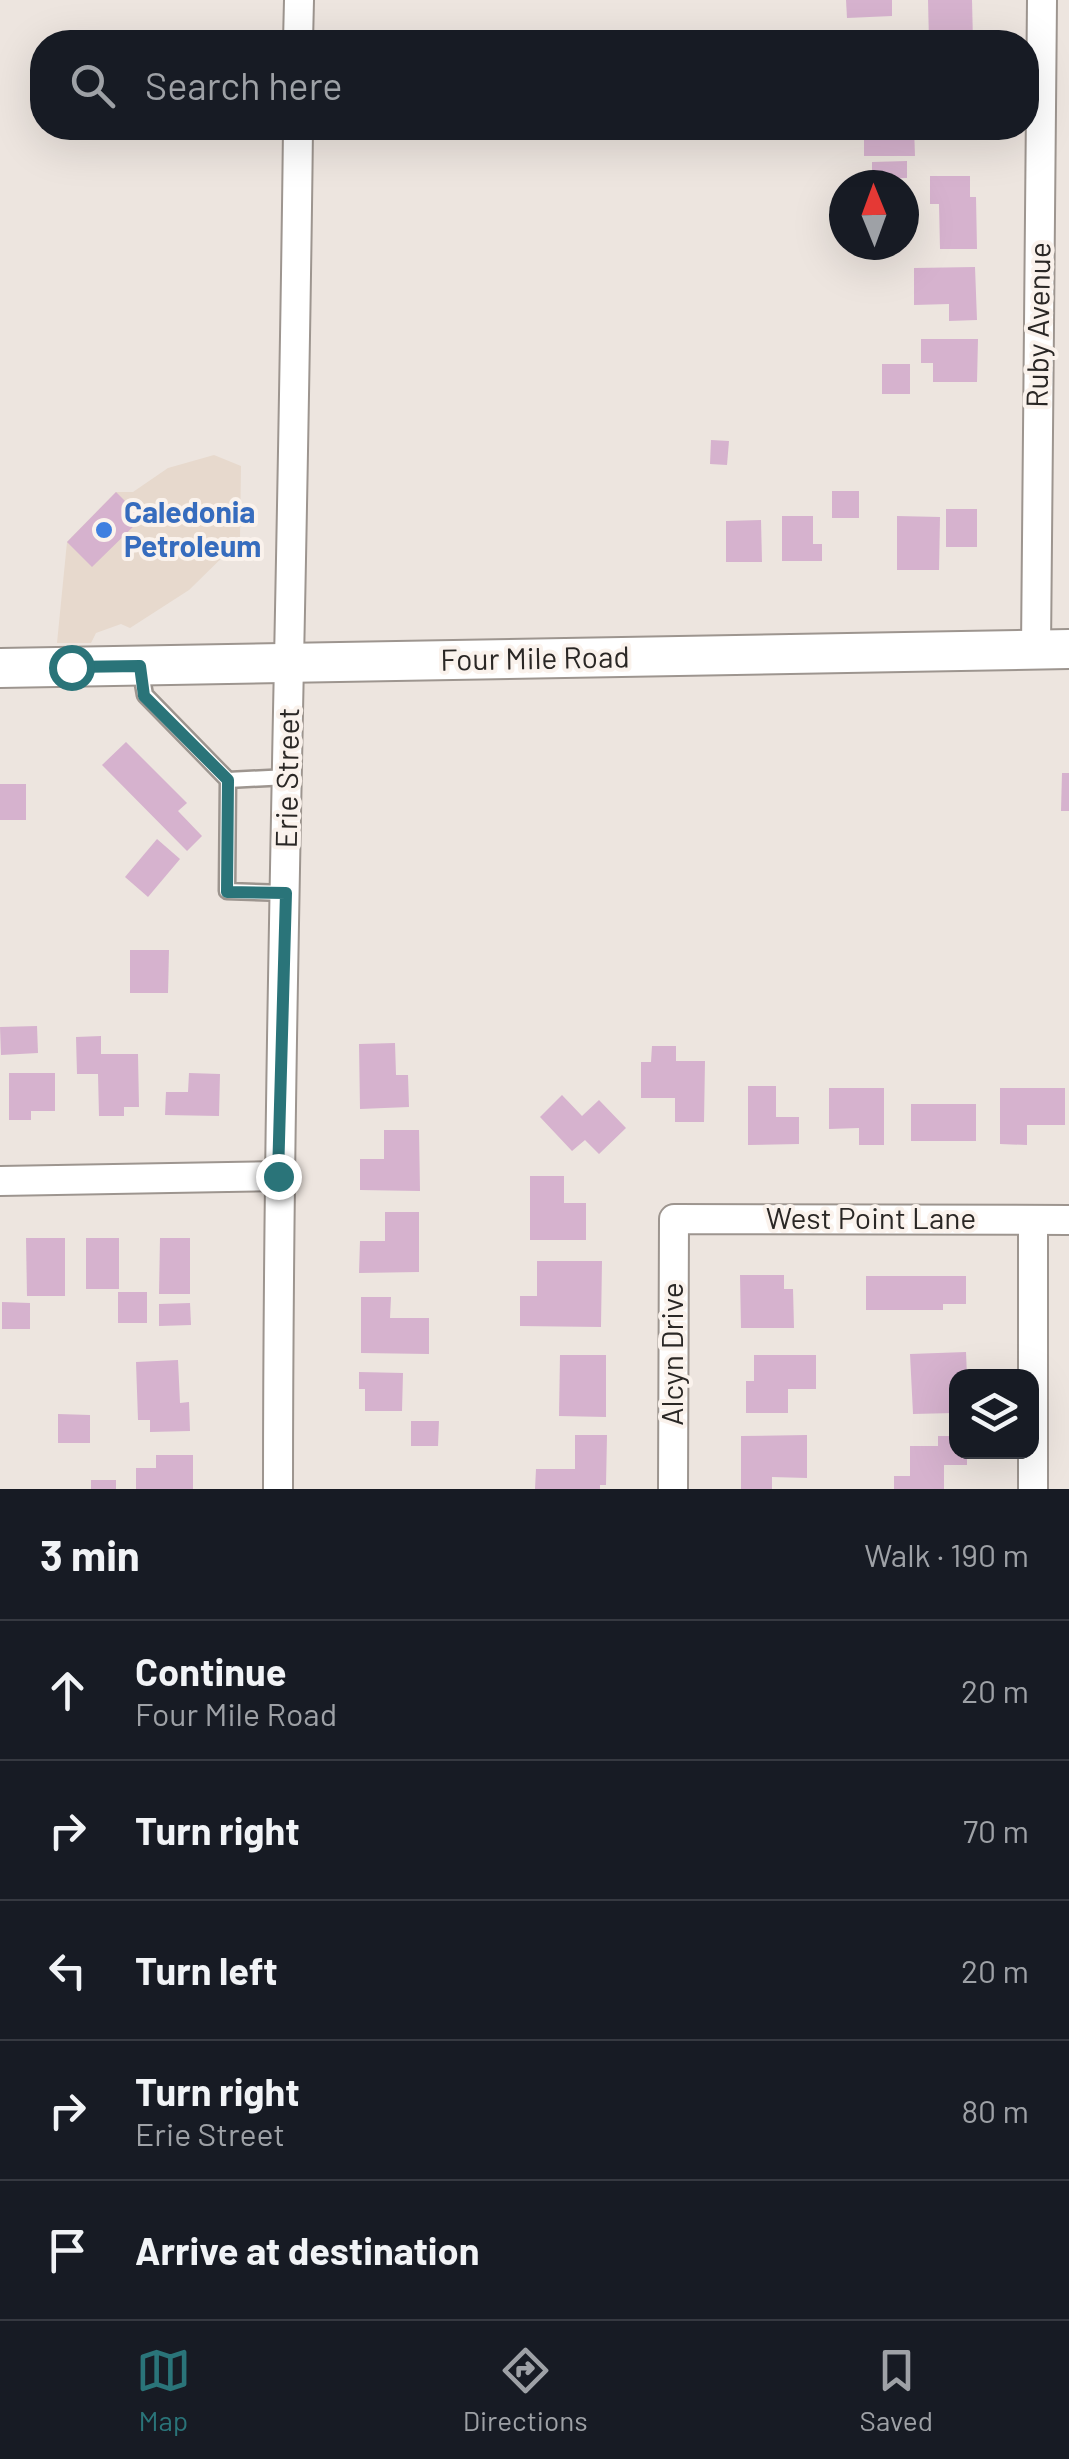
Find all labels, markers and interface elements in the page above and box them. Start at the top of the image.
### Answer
search box [30,30,1039,140]
icon: search [65,58,120,113]
text: Search here [145,62,343,108]
north arrow [829,170,919,260]
street label: Ruby Avenue [1018,242,1056,408]
place label: Caledonia Petroleum [124,493,261,563]
marker: Caledonia Petroleum [93,519,115,541]
street label: Four Mile Road [440,637,630,677]
route start [49,645,95,691]
street label: Erie Street [267,707,305,849]
route end [256,1154,302,1200]
street label: West Point Lane [766,1199,976,1235]
street label: Alcyn Drive [653,1282,689,1426]
map controls [949,1369,1039,1459]
button: layers [949,1369,1039,1459]
text: 3 min [40,1529,140,1579]
text: Walk · 190 m [864,1535,1029,1573]
text: Continue [135,1648,286,1694]
icon: ahead [40,1663,95,1718]
text: 20 m [961,1671,1029,1709]
text: Four Mile Road [135,1694,337,1732]
icon: right [40,1803,95,1858]
text: Turn right [135,1807,300,1853]
text: 70 m [963,1811,1029,1849]
icon: left [40,1943,95,1998]
text: Turn left [135,1947,278,1993]
text: 20 m [961,1951,1029,1989]
text: Turn right [135,2068,300,2114]
icon: right [40,2083,95,2138]
text: 80 m [961,2091,1029,2129]
text: Erie Street [135,2114,285,2152]
icon: arrive [40,2223,95,2278]
text: Arrive at destination [135,2227,480,2273]
tab: Map [136,2343,191,2437]
tab: Directions [463,2343,588,2437]
tab: Saved [860,2343,933,2437]

